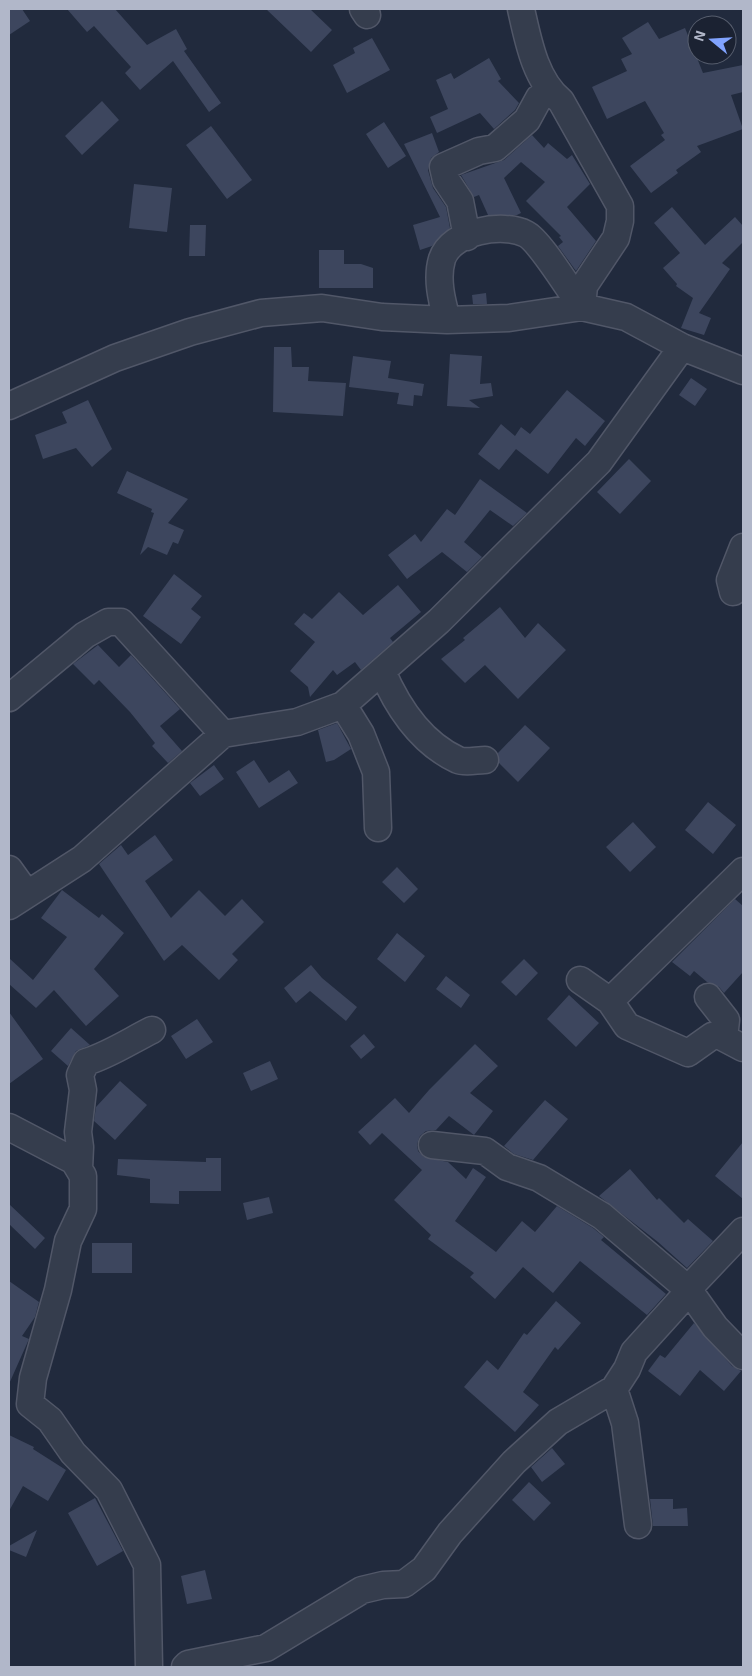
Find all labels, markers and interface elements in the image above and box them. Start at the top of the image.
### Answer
north arrow [687,15,737,65]
text: N [690,28,709,43]

